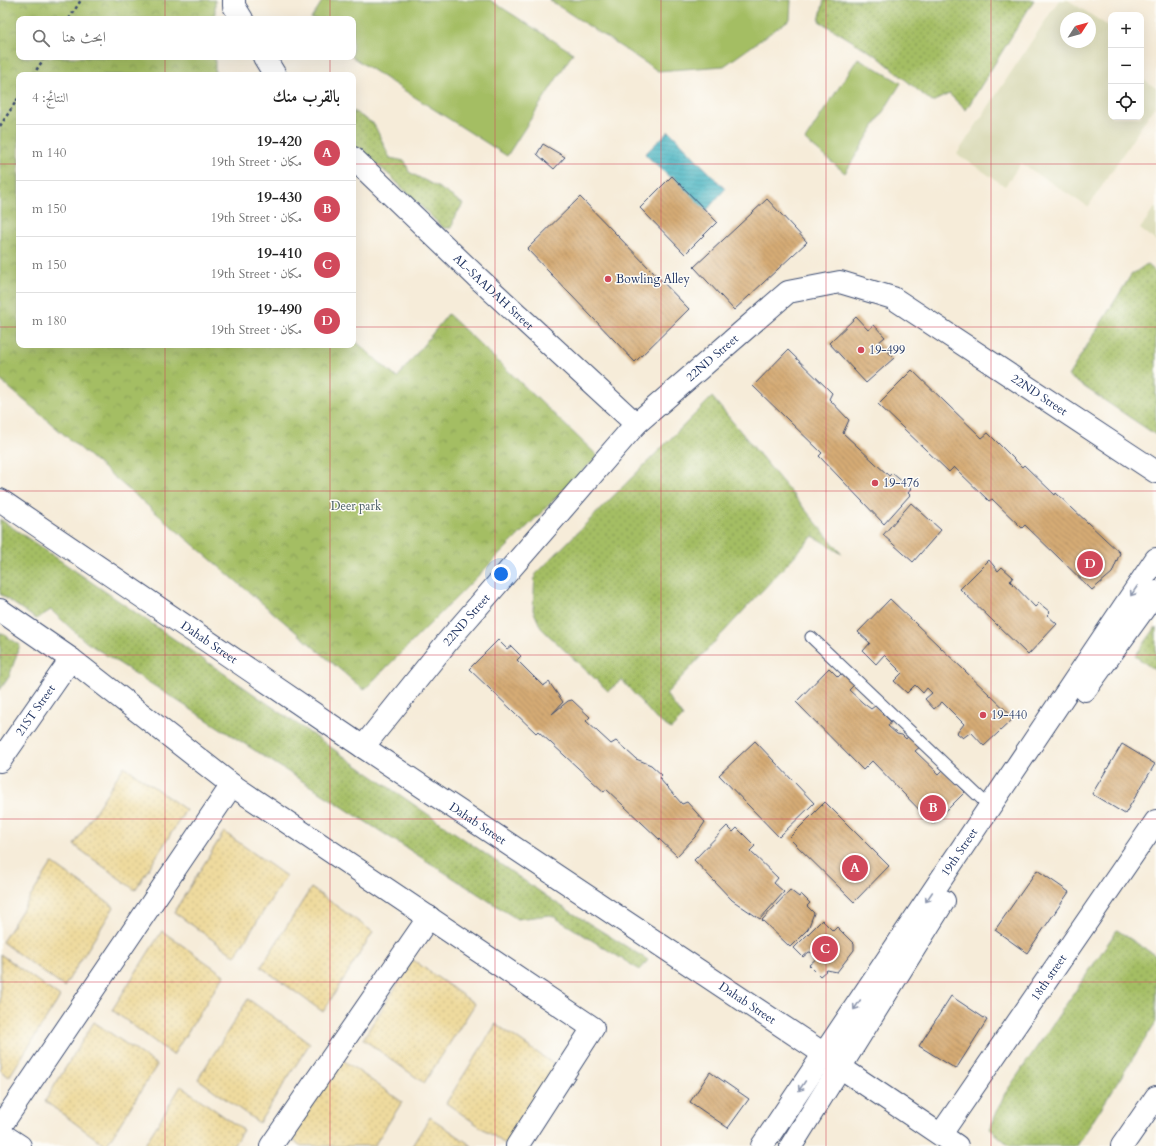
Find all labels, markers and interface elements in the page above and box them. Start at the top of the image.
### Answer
north arrow [1060,12,1096,48]
map controls [1108,12,1144,120]
button: + [1108,12,1144,48]
search box [16,16,356,60]
icon: search [30,27,52,49]
text: ابحث هنا [62,27,106,47]
button: − [1108,48,1144,84]
button: locate [1108,84,1144,120]
text: بالقرب منك [273,85,340,108]
text: النتائج: 4 [32,89,68,107]
text: 19-420 [256,131,302,151]
text: 140 m [32,144,66,162]
text: A [322,144,332,162]
text: مكان · 19th Street [211,153,302,171]
text: 19-430 [256,187,302,207]
text: 150 m [32,200,66,218]
text: B [322,200,332,218]
text: مكان · 19th Street [211,209,302,227]
text: 19-410 [256,243,302,263]
street label: AL-SAADAH Street [450,250,537,334]
text: 150 m [32,256,66,274]
text: C [322,256,332,274]
text: مكان · 19th Street [211,265,302,283]
place label: Bowling Alley [616,271,691,287]
marker: Bowling Alley [603,274,613,284]
text: 19-490 [256,299,302,319]
text: 180 m [32,312,66,330]
text: D [321,312,333,330]
text: مكان · 19th Street [211,321,302,339]
street label: 22ND Street [683,330,742,385]
place label: 19-499 [869,342,905,358]
marker: 19-499 [856,345,866,355]
street label: 22ND Street [1008,370,1071,419]
place label: 19-476 [883,475,919,491]
marker: 19-476 [870,478,880,488]
park label: Deer park [331,498,382,514]
pin: D [1077,549,1103,579]
your location [491,564,511,584]
one-way arrow [1130,585,1138,596]
street label: 22ND Street [439,590,494,649]
street label: Dahab Street [178,617,241,667]
street label: 21ST Street [12,681,59,739]
place label: 19-440 [991,707,1027,723]
marker: 19-440 [978,710,988,720]
pin: B [920,793,946,823]
street label: Dahab Street [446,799,510,848]
street label: 19th Street [937,825,981,879]
pin: A [842,853,868,883]
one-way arrow [925,891,933,902]
pin: C [812,934,838,964]
street label: 18th street [1027,951,1070,1004]
street label: Dahab Street [716,978,779,1028]
one-way arrow [853,999,861,1010]
one-way arrow [798,1080,806,1091]

